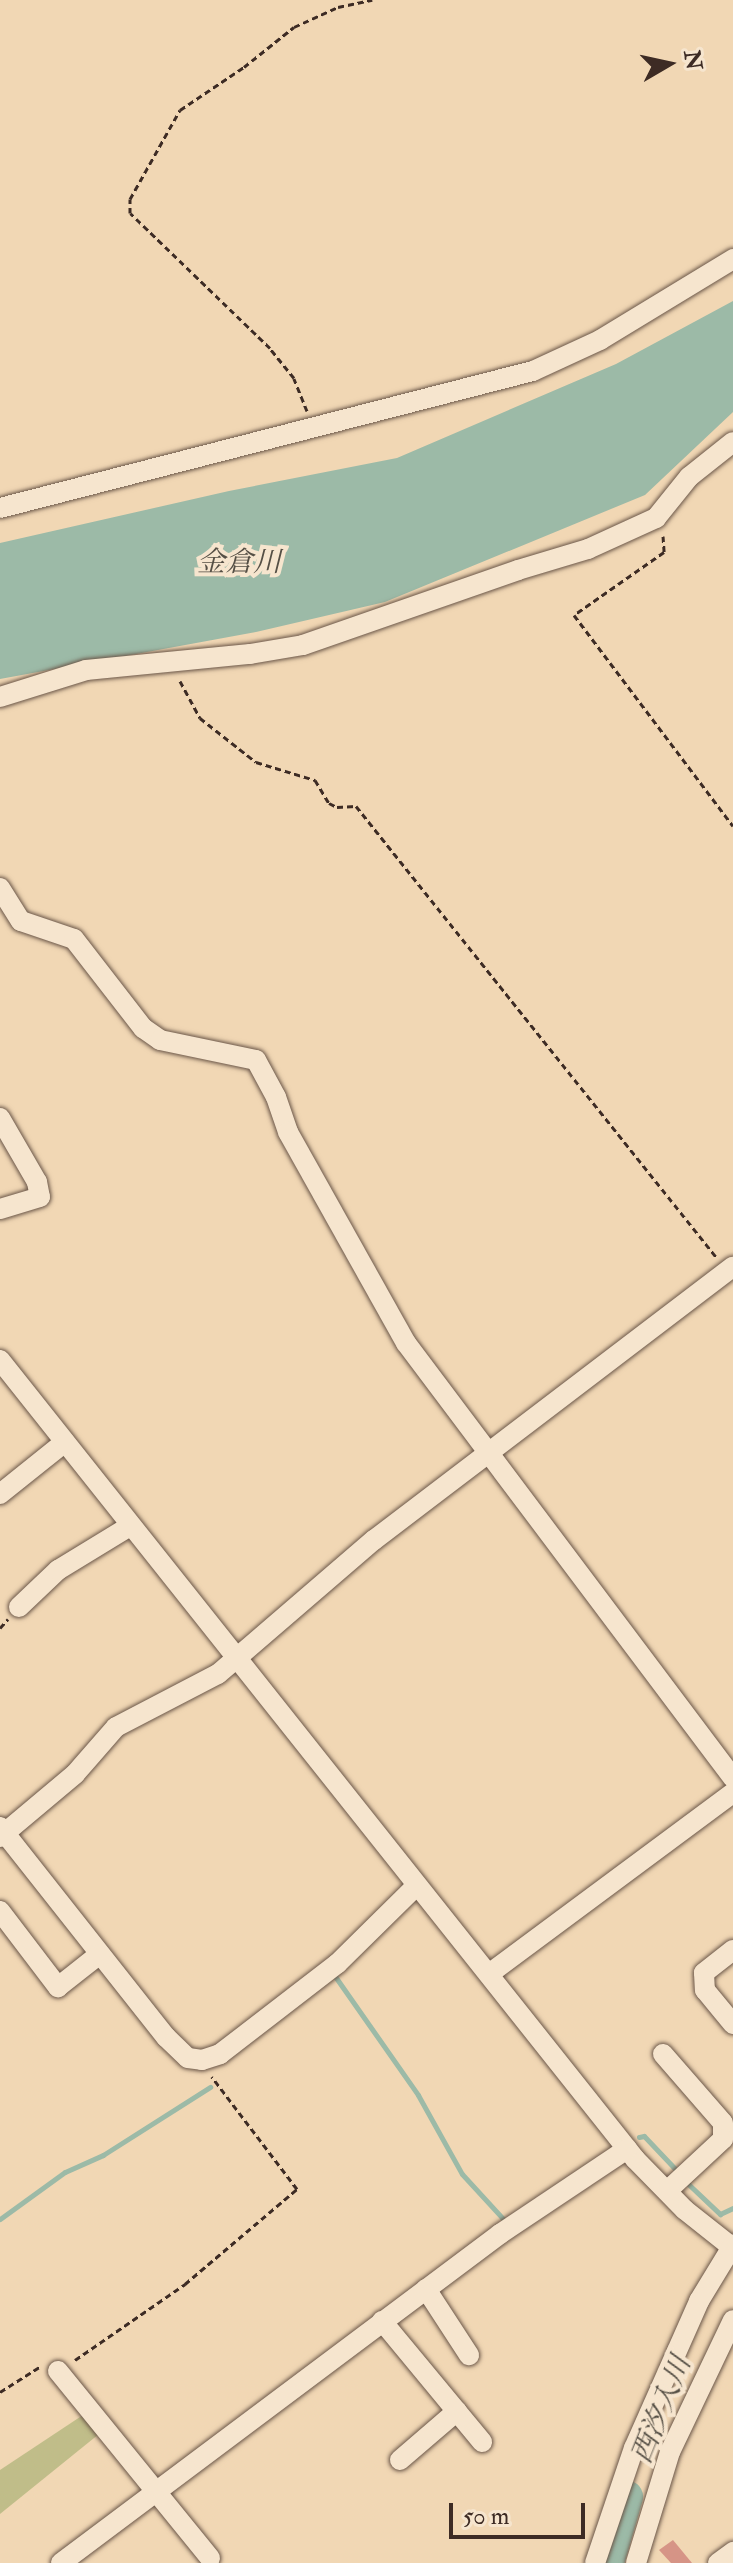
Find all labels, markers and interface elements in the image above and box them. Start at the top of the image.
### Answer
north arrow [629,24,709,104]
text: N [677,48,708,72]
water label: 金倉川 [197,546,281,580]
water label: 西汐入川 [625,2352,699,2468]
scale bar [453,2487,589,2537]
text: 50 m [463,2501,509,2532]

